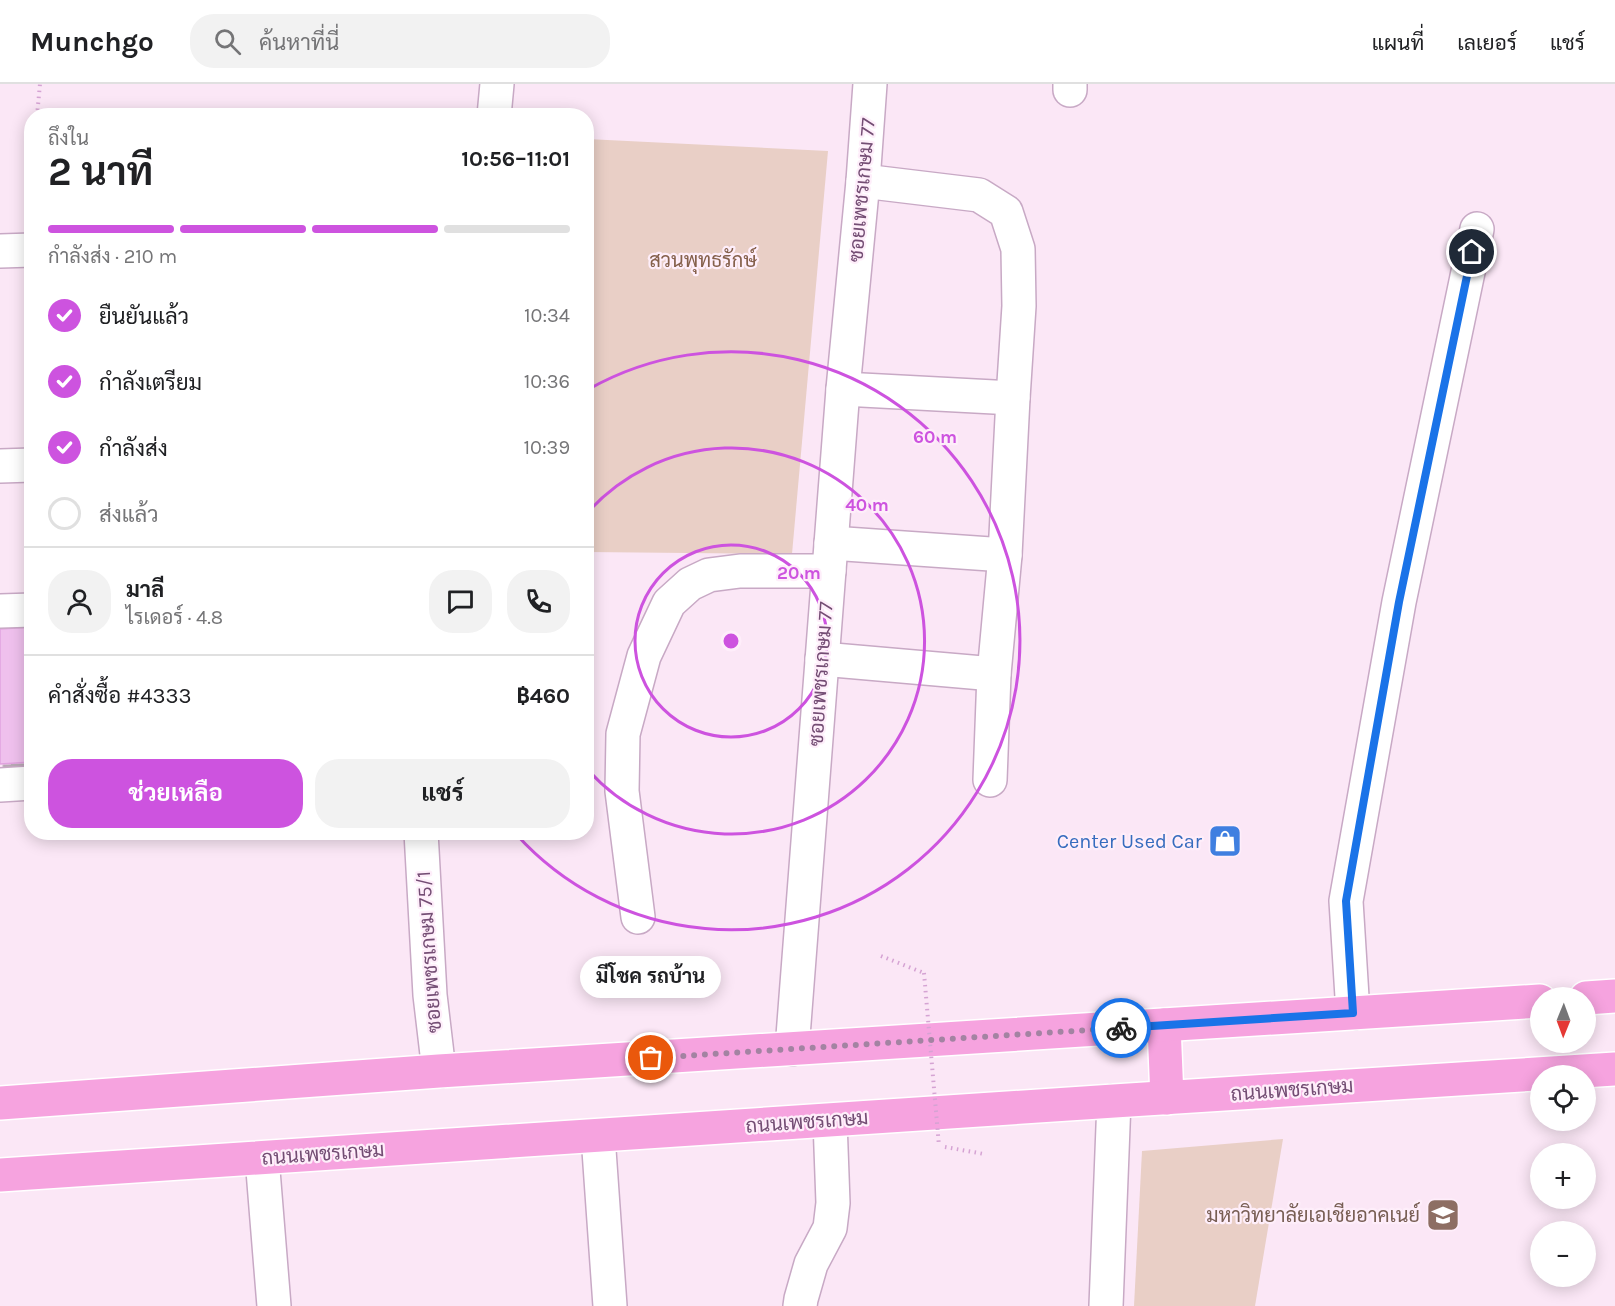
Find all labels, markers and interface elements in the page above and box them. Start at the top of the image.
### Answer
search box [190,14,610,68]
text: Munchgo [30,25,154,58]
icon: search [211,25,244,58]
text: ค้นหาที่นี่ [259,30,339,56]
text: แผนที่ [1372,31,1424,55]
text: เลเยอร์ [1457,31,1517,55]
text: แชร์ [1550,31,1585,55]
street label: ซอยเพชรเกษม 77 [844,116,880,263]
text: ถึงใน [48,127,89,150]
text: 10:56–11:01 [461,146,570,172]
text: 2 นาที [48,149,153,195]
pin [1446,226,1497,277]
icon: home [1455,235,1488,268]
text: กำลังส่ง · 210 m [48,245,177,268]
park label: สวนพุทธรักษ์ [649,246,757,274]
icon: check [48,299,81,332]
text: ยืนยันแล้ว [99,304,189,330]
text: 10:34 [524,304,570,327]
icon: check [48,365,81,398]
text: กำลังเตรียม [99,370,202,396]
text: 10:36 [524,370,570,393]
text: 60 m [913,426,957,448]
icon: check [48,431,81,464]
text: กำลังส่ง [99,436,168,462]
text: 10:39 [524,436,570,459]
text: 40 m [845,494,889,516]
text: ส่งแล้ว [99,502,159,528]
text: 20 m [777,562,821,584]
button: person [48,570,111,633]
button: chat [429,570,492,633]
button: phone [507,570,570,633]
text: มาลี [126,577,164,603]
street label: ซอยเพชรเกษม 77 [804,600,838,747]
text: ไรเดอร์ · 4.8 [126,606,223,629]
centre of rings [721,631,741,651]
text: คำสั่งซื้อ #4333 [48,683,191,709]
text: ฿460 [516,683,570,709]
button: ช่วยเหลือ [48,759,303,828]
button: แชร์ [315,759,570,828]
shop icon: Center Used Car [1207,823,1243,859]
place label: Center Used Car [1057,830,1203,853]
street label: ซอยเพชรเกษม 75/1 [412,870,446,1034]
callout: มีโชค รถบ้าน [580,956,722,998]
text: มีโชค รถบ้าน [596,965,705,988]
north arrow [1530,987,1596,1053]
map controls [1530,987,1596,1287]
courier [1091,998,1151,1058]
icon: bike [1105,1012,1138,1045]
pin [625,1032,676,1083]
icon: bag [634,1041,667,1074]
button: locate [1530,1065,1596,1131]
street label: ถนนเพชรเกษม [1230,1074,1354,1106]
street label: ถนนเพชรเกษม [745,1106,869,1138]
street label: ถนนเพชรเกษม [261,1138,385,1170]
button: + [1530,1143,1596,1209]
school or university icon: มหาวิทยาลัยเอเชียอาคเนย์ [1425,1197,1461,1233]
place label: มหาวิทยาลัยเอเชียอาคเนย์ [1206,1201,1420,1227]
button: − [1530,1221,1596,1287]

